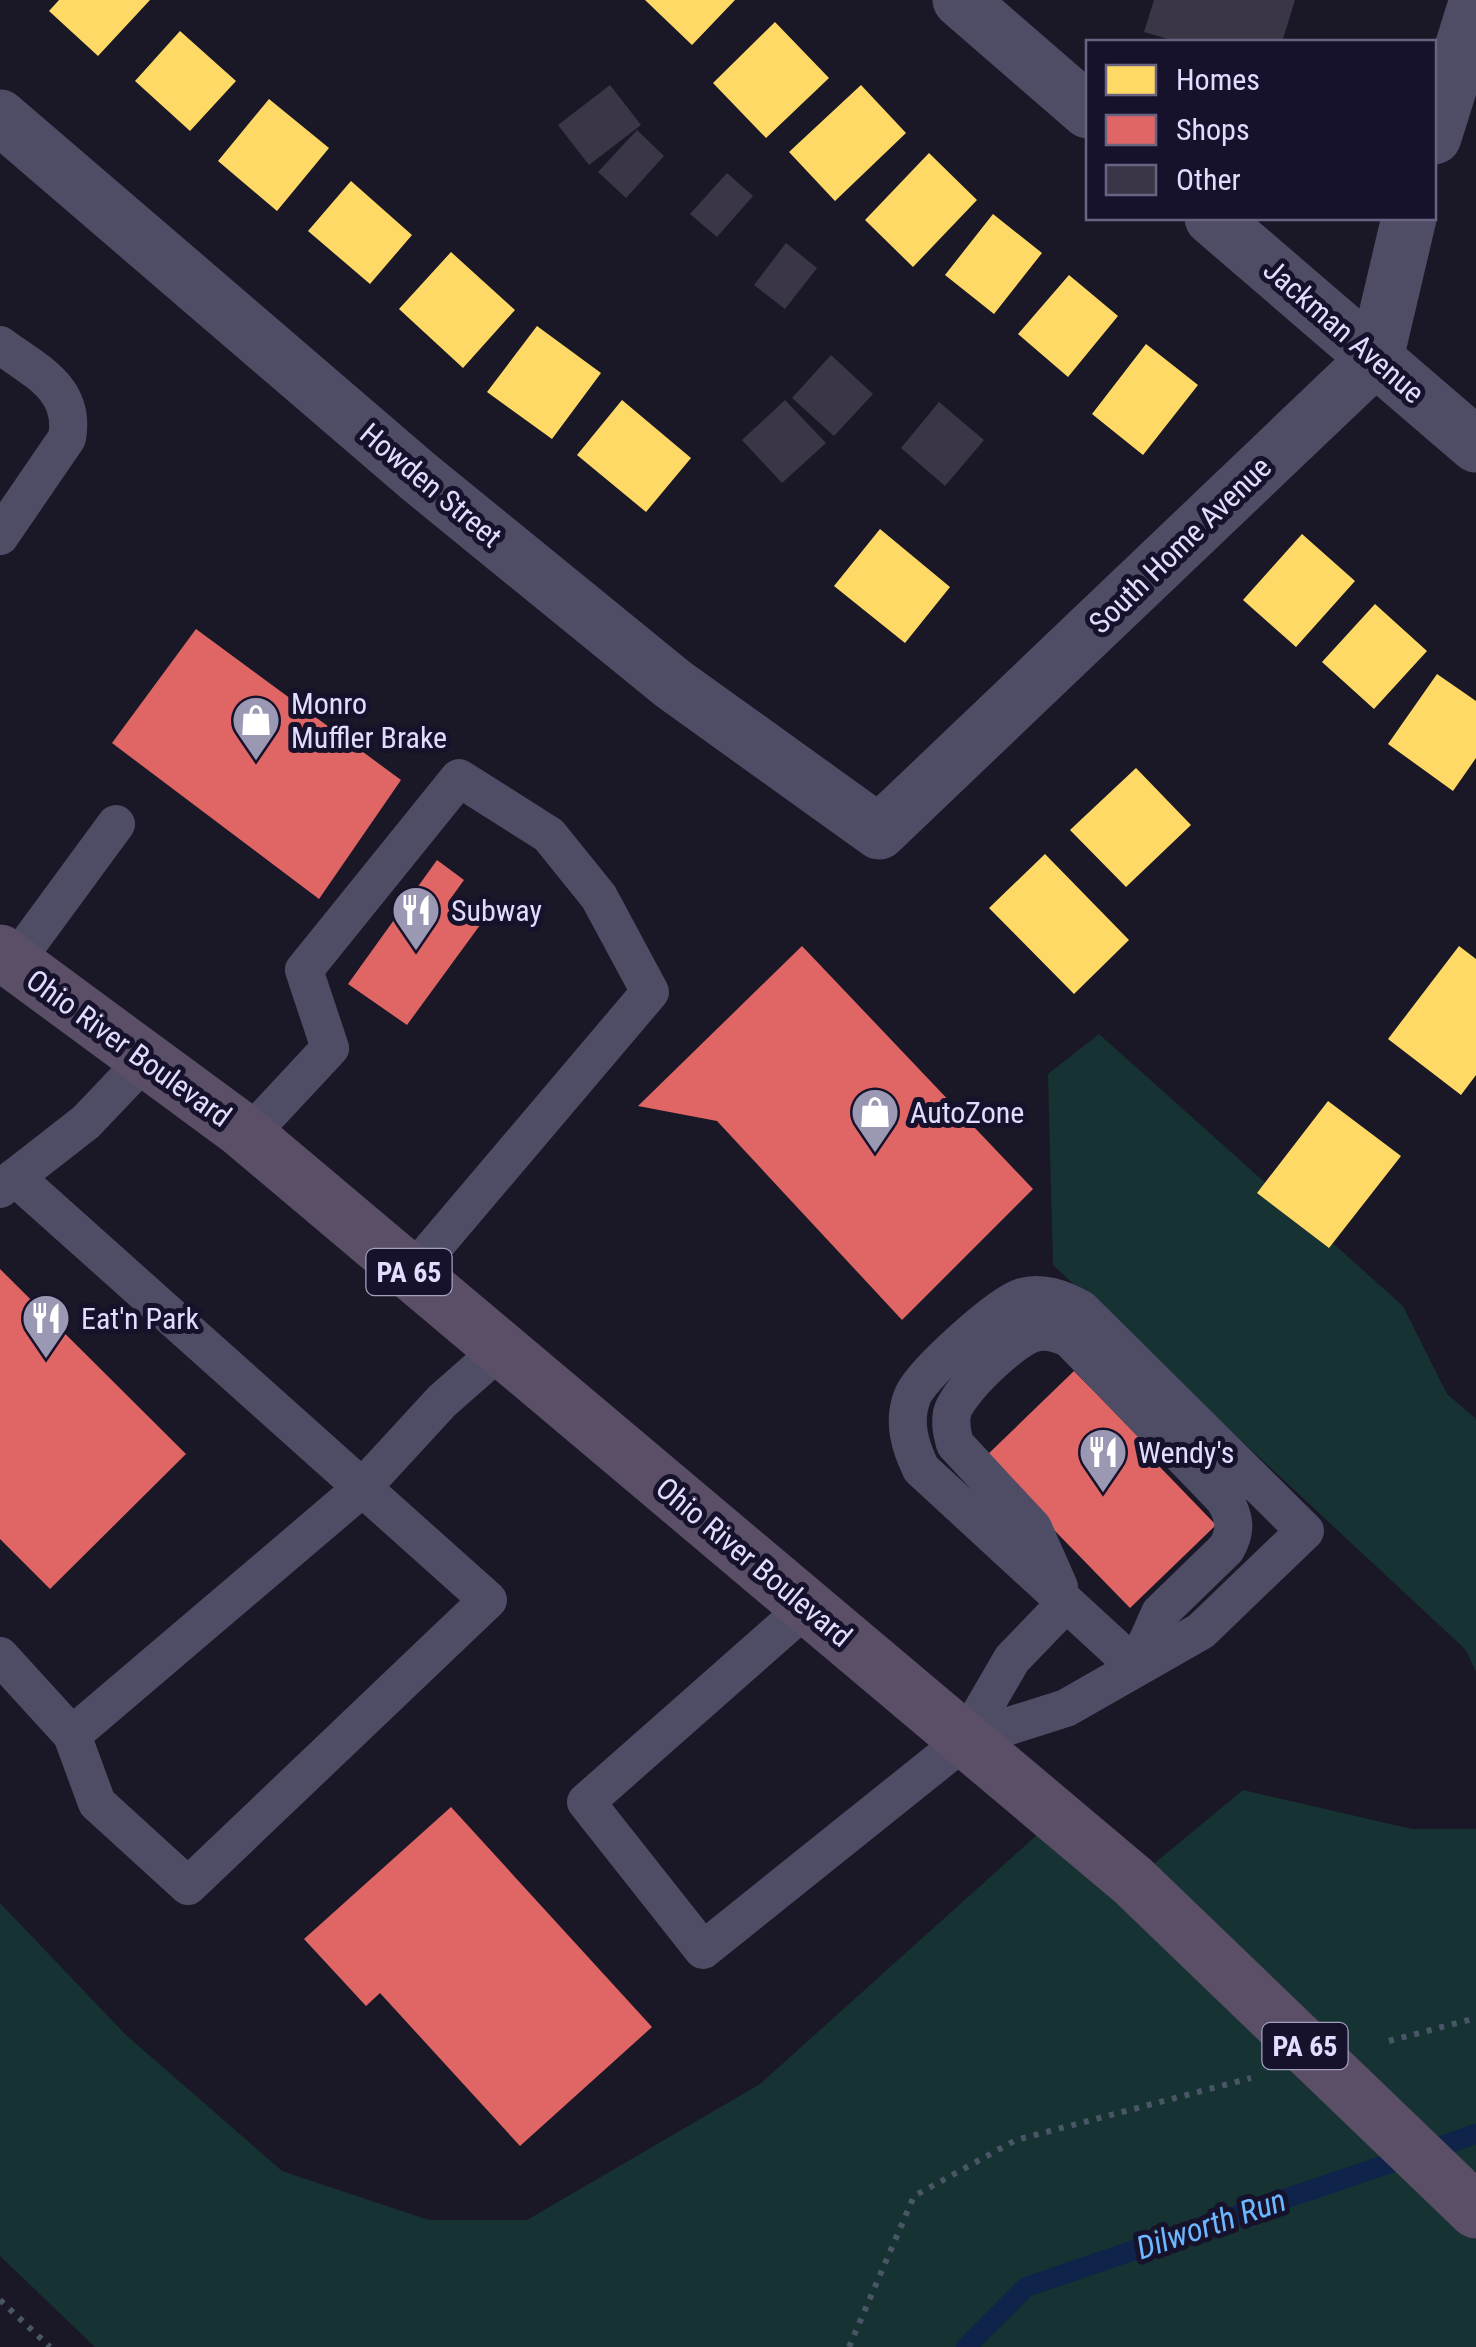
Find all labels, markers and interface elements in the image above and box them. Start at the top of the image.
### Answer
legend [1086,40,1436,220]
text: Homes [1176,62,1260,97]
text: Shops [1176,112,1250,147]
text: Other [1176,162,1241,197]
street label: Jackman Avenue [1257,252,1431,410]
street label: Howden Street [353,416,509,554]
street label: South Home Avenue [1082,449,1278,641]
place label: Monro Muffler Brake [291,686,447,755]
shop icon: Monro Muffler Brake [230,694,282,762]
restaurant icon: Subway [390,884,442,952]
place label: Subway [451,893,542,928]
street label: Ohio River Boulevard [20,962,238,1134]
shop icon: AutoZone [849,1086,901,1154]
place label: AutoZone [910,1095,1024,1130]
road number: PA 65 [366,1249,452,1295]
restaurant icon: Eat'n Park [20,1292,72,1360]
place label: Eat'n Park [81,1301,200,1336]
restaurant icon: Wendy's [1077,1426,1129,1494]
place label: Wendy's [1138,1435,1234,1470]
street label: Ohio River Boulevard [649,1470,859,1654]
road number: PA 65 [1262,2023,1348,2069]
water label: Dilworth Run [1131,2181,1291,2267]

